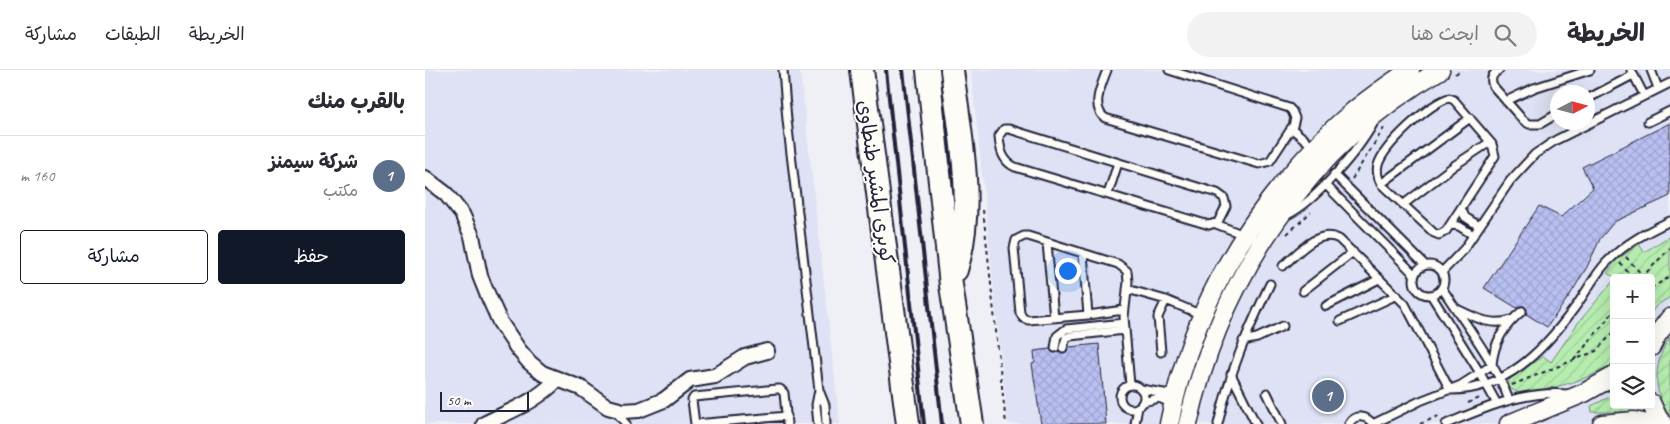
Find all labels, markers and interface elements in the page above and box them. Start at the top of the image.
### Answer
search box [1187,12,1537,57]
text: الخريطة [1567,18,1645,48]
icon: search [1491,21,1519,49]
text: ابحث هنا [1411,22,1479,46]
text: مشاركة [25,23,77,45]
text: الطبقات [105,23,161,45]
text: الخريطة [189,23,245,45]
north arrow [1550,85,1595,130]
text: بالقرب منك [308,88,405,114]
street label: كوبرى المشير طنطاوى [851,98,900,266]
text: شركة سيمنز [269,150,358,174]
text: 160 m [20,166,54,186]
text: 1 [385,166,393,186]
text: مكتب [323,181,358,201]
button: مشاركة [20,230,208,284]
button: حفظ [218,230,405,284]
your location [1055,258,1081,284]
map controls [1610,274,1655,409]
button: + [1610,274,1655,319]
button: − [1610,319,1655,364]
button: layers [1610,364,1655,409]
pin: 1 [1312,377,1344,415]
scale bar [440,389,529,412]
text: 50 m [447,392,471,409]

